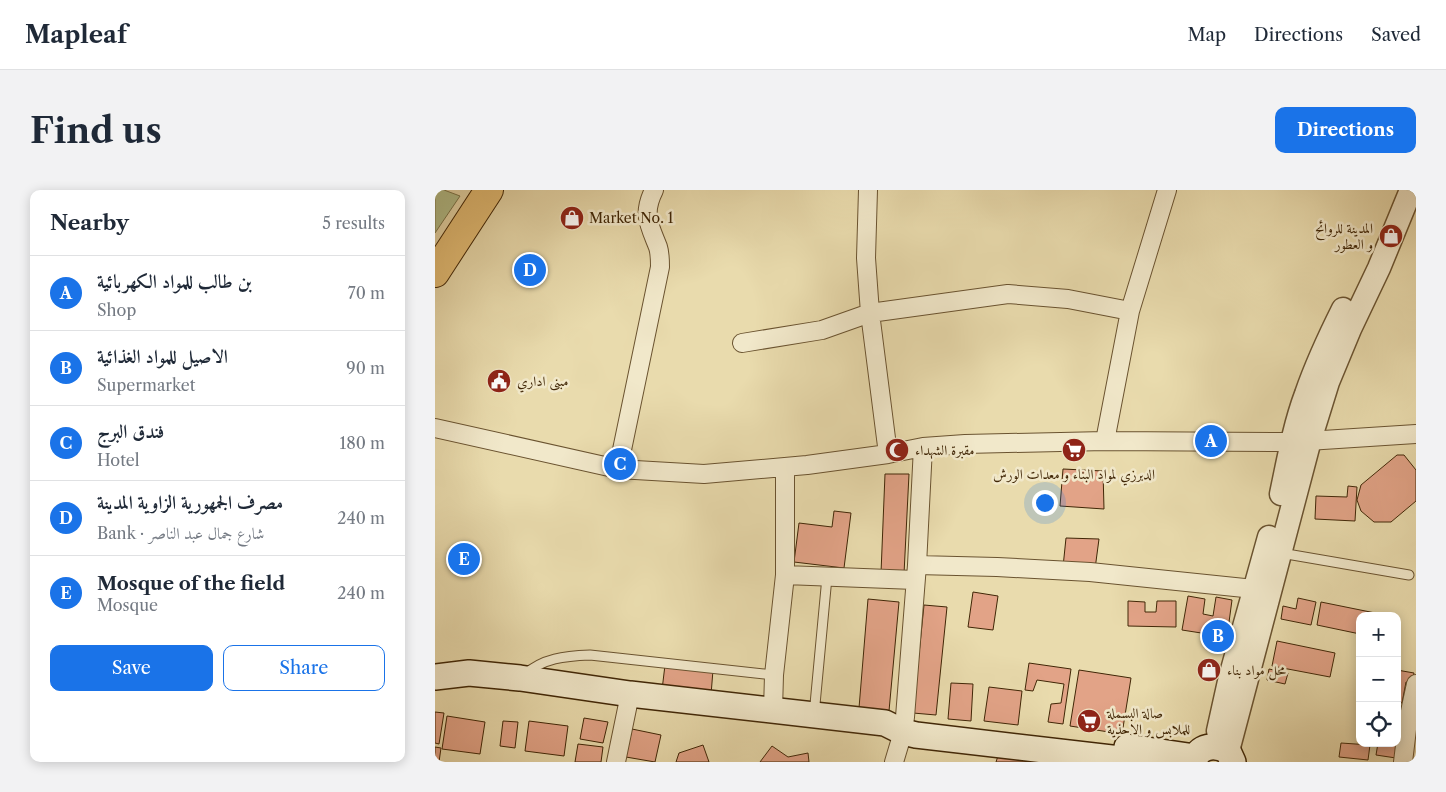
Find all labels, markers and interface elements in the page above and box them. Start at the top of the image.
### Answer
text: Mapleaf [25,20,127,49]
text: Map [1187,24,1226,46]
text: Directions [1254,24,1343,46]
text: Saved [1371,24,1421,46]
button: Directions [1275,107,1416,153]
text: Find us [30,109,162,152]
shop icon: Market No. 1 [559,205,585,231]
place label: Market No. 1 [589,209,674,227]
text: Nearby [50,210,129,235]
text: 5 results [322,213,385,233]
place label: المدينة للروائح و العطور [1315,219,1373,253]
shop icon: المدينة للروائح و العطور [1378,223,1404,249]
pin: D [514,251,546,289]
text: بن طالب للمواد الكهربائية [97,270,252,293]
text: A [60,283,72,303]
text: 70 m [348,283,385,303]
text: Shop [97,300,136,320]
text: الاصيل للمواد الغذائية [97,345,228,368]
text: B [60,358,72,378]
text: 90 m [346,358,385,378]
public building icon: مبنى اداري [486,368,512,394]
place label: مبنى اداري [517,372,568,393]
text: Supermarket [97,375,195,395]
text: فندق البرج [97,420,164,443]
pin: A [1195,422,1227,460]
text: C [60,433,72,453]
text: 180 m [339,433,385,453]
mosque icon: مقبرة الشهداء [884,437,910,463]
supermarket icon: الدبرزي لمواد البناء و معدات الورش [1061,437,1087,463]
place label: مقبرة الشهداء [915,441,975,460]
pin: C [604,445,636,483]
text: Hotel [97,450,140,470]
place label: الدبرزي لمواد البناء و معدات الورش [993,465,1155,486]
your location [1032,490,1058,516]
text: مصرف الجمهورية الزاوية المدينة [97,491,283,514]
text: D [59,508,73,528]
text: 240 m [337,508,385,528]
text: Bank · شارع جمال عبد الناصر [97,523,264,543]
pin: E [448,540,480,578]
text: Mosque of the field [97,572,285,595]
text: E [60,583,72,603]
text: 240 m [337,583,385,603]
text: Mosque [97,595,158,615]
map controls [1356,612,1401,747]
button: + [1356,612,1401,657]
pin: B [1202,617,1234,655]
button: Save [50,645,213,691]
button: Share [223,645,385,691]
shop icon: محل مواد بناء [1196,657,1222,683]
button: − [1356,657,1401,702]
place label: محل مواد بناء [1227,661,1286,681]
button: locate [1356,702,1401,747]
place label: صالة البسملة للملابس و الاحذية [1106,704,1190,739]
supermarket icon: صالة البسملة للملابس و الاحذية [1076,708,1102,734]

